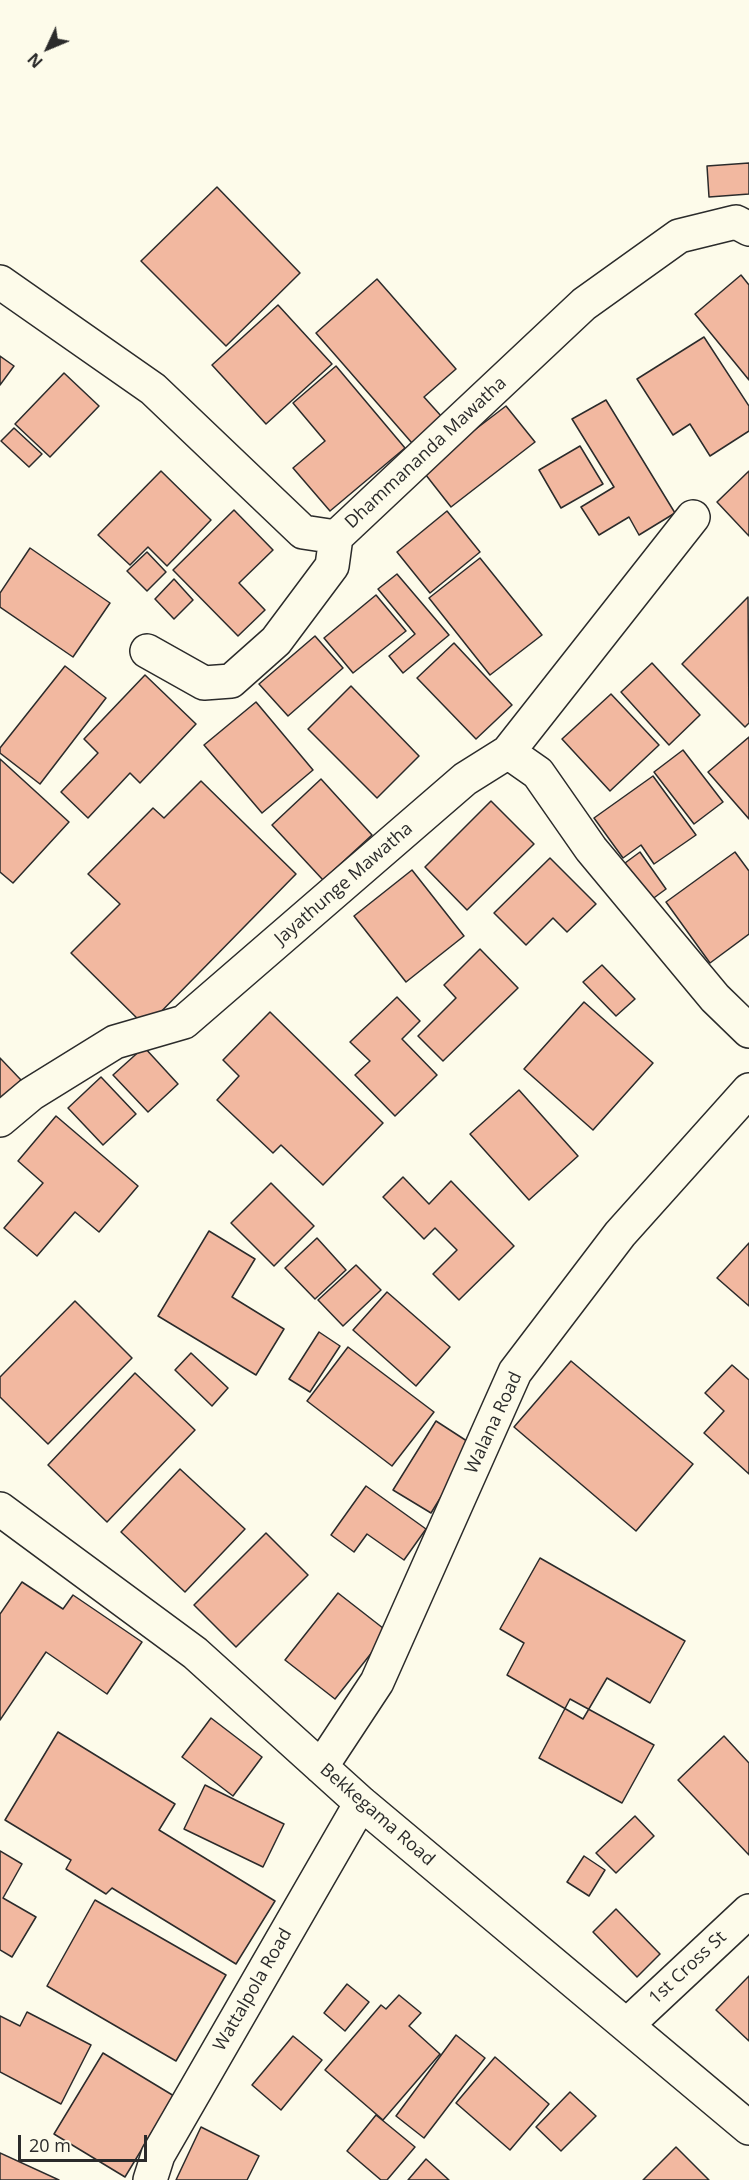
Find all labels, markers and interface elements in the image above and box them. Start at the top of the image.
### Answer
north arrow [18,18,78,78]
text: N [23,48,47,73]
street label: Dhammananda Mawatha [341,373,511,533]
street label: Jayathunge Mawatha [271,818,417,950]
street label: Walana Road [461,1369,527,1477]
street label: Bekkegama Road [315,1759,439,1871]
street label: Wattalpola Road [209,1925,297,2055]
street label: 1st Cross St [645,1927,731,2009]
scale bar [21,2123,150,2161]
text: 20 m [29,2133,71,2157]

